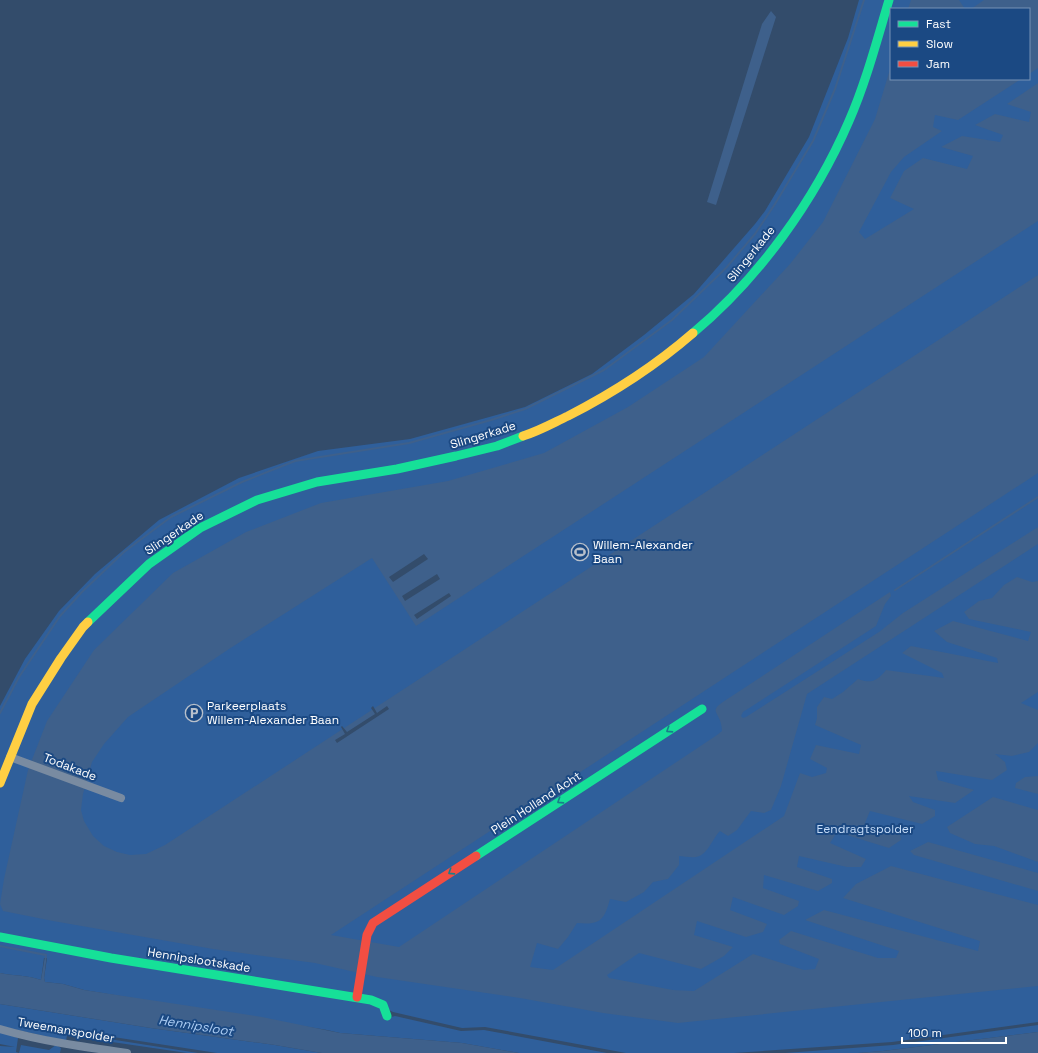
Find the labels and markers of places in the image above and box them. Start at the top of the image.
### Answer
place label: Willem-Alexander Baan [593,537,693,567]
sports icon: Willem-Alexander Baan [570,542,590,562]
place label: Parkeerplaats Willem-Alexander Baan [207,698,339,728]
parking icon: Parkeerplaats Willem-Alexander Baan [184,703,204,723]

